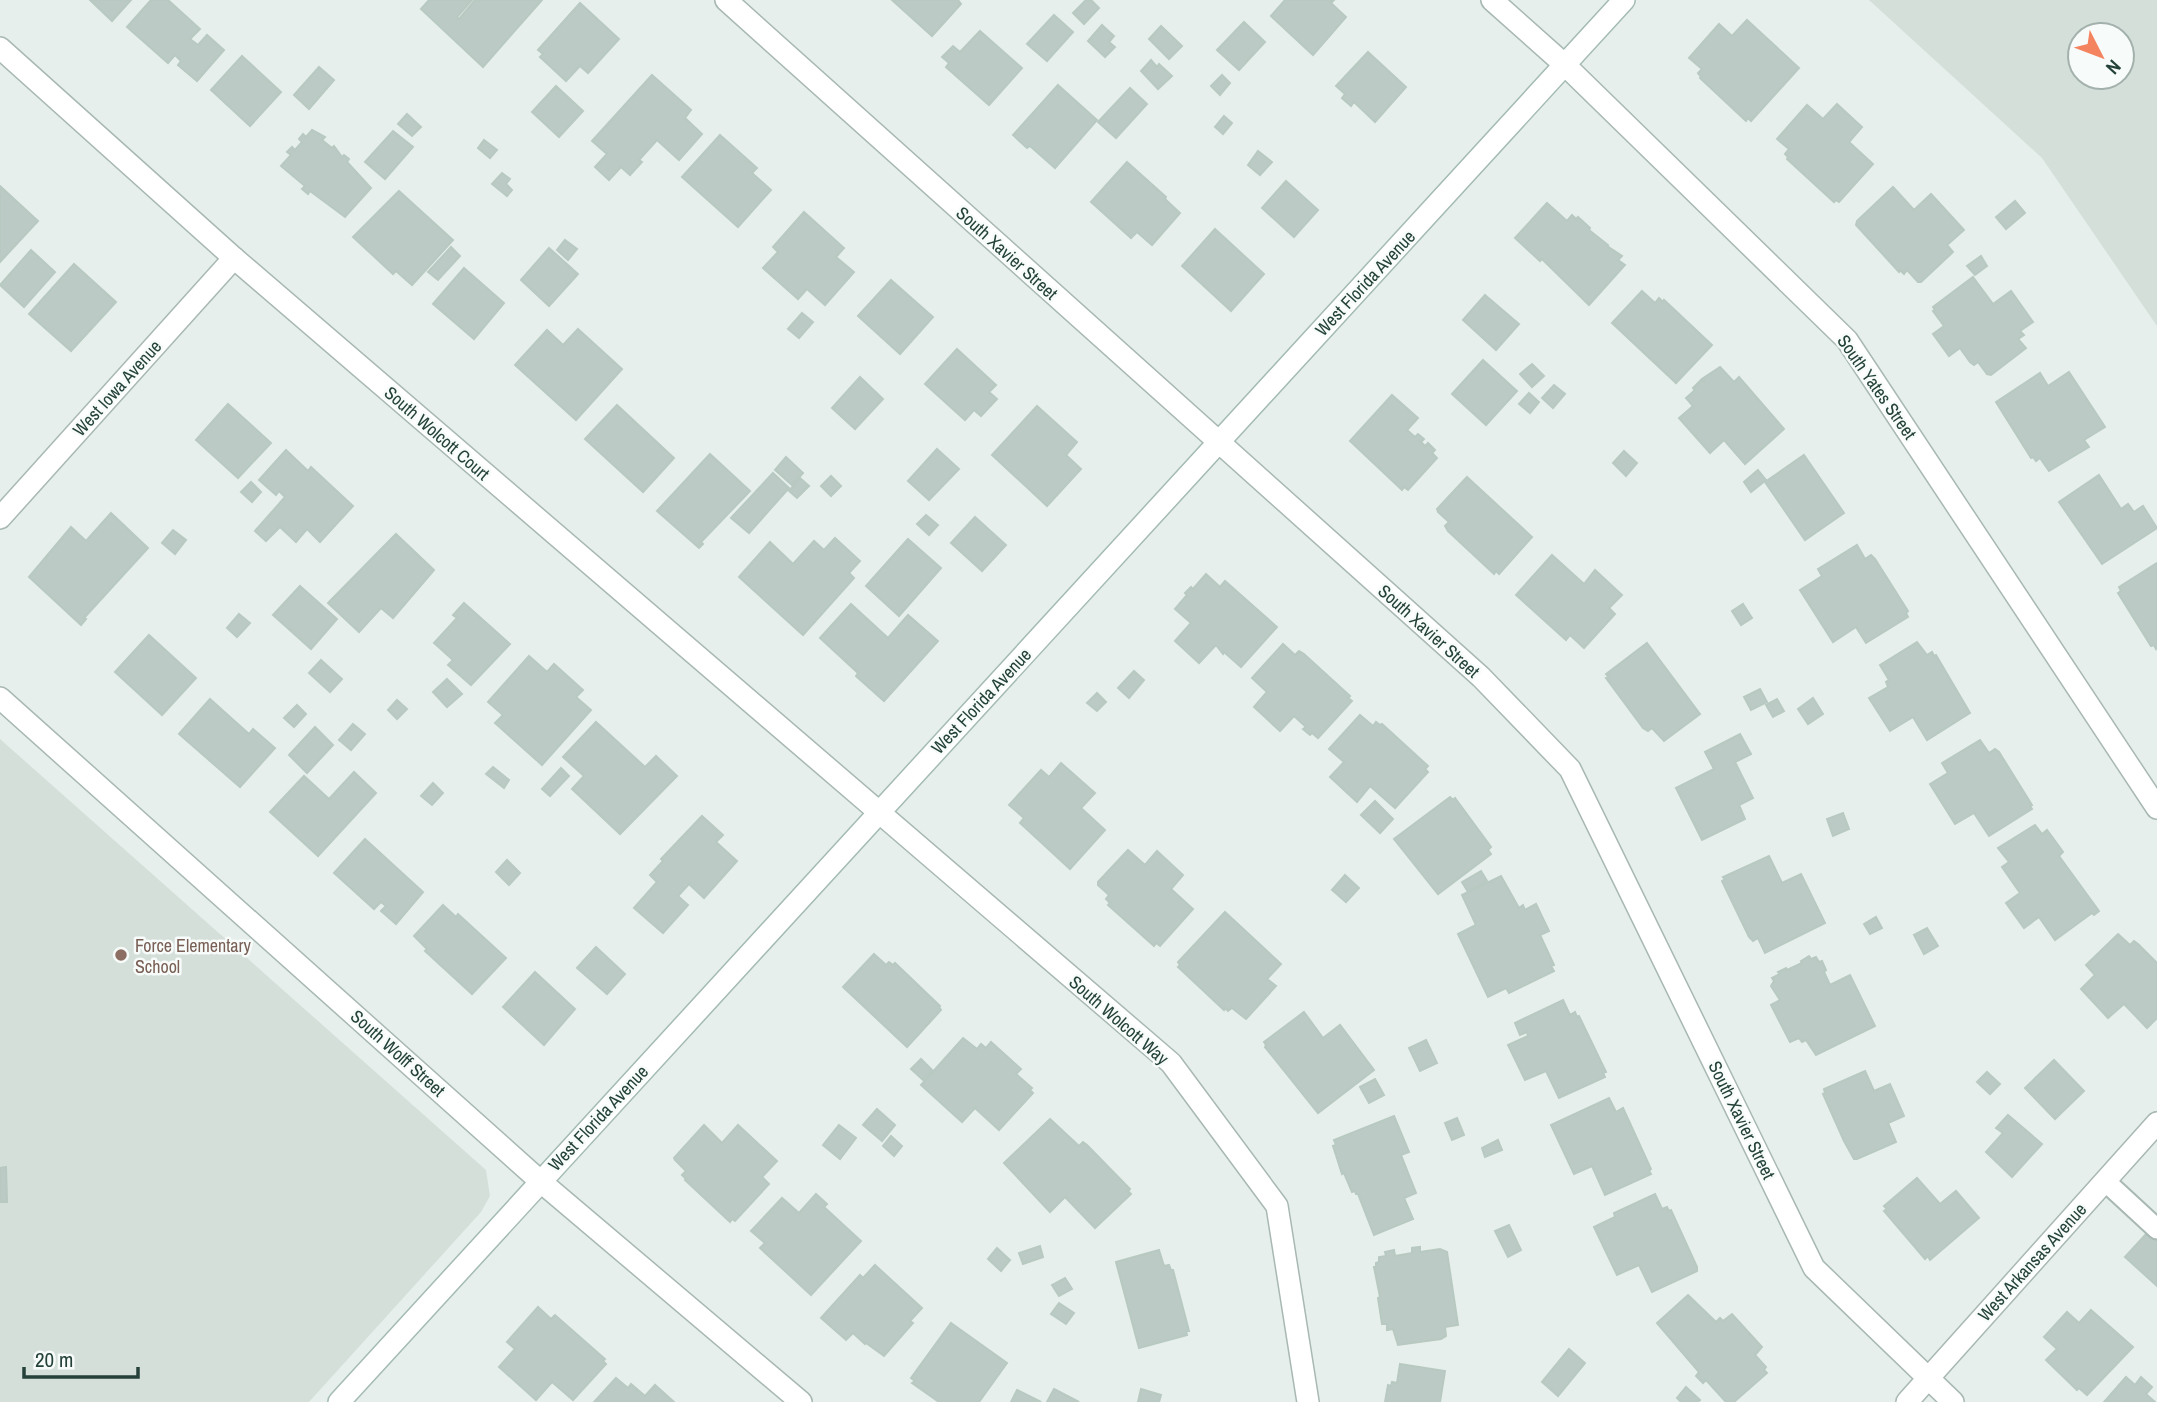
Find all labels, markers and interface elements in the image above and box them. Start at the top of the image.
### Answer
north arrow [2066,21,2136,91]
text: N [2100,54,2127,80]
street label: South Xavier Street [951,201,1063,305]
street label: West Florida Avenue [1309,225,1421,341]
street label: South Yates Street [1832,330,1922,444]
street label: West Iowa Avenue [67,334,167,442]
street label: South Wolcott Court [379,380,495,486]
street label: South Xavier Street [1373,579,1485,683]
street label: West Florida Avenue [925,643,1037,759]
place label: Force Elementary School [135,933,251,979]
marker: Force Elementary School [113,947,129,963]
street label: South Wolcott Way [1064,970,1175,1071]
street label: South Wolff Street [345,1004,451,1102]
street label: South Xavier Street [1703,1057,1781,1183]
street label: West Florida Avenue [542,1060,654,1176]
street label: West Arkansas Avenue [1972,1197,2092,1327]
scale bar [24,1336,138,1380]
text: 20 m [35,1345,73,1374]

